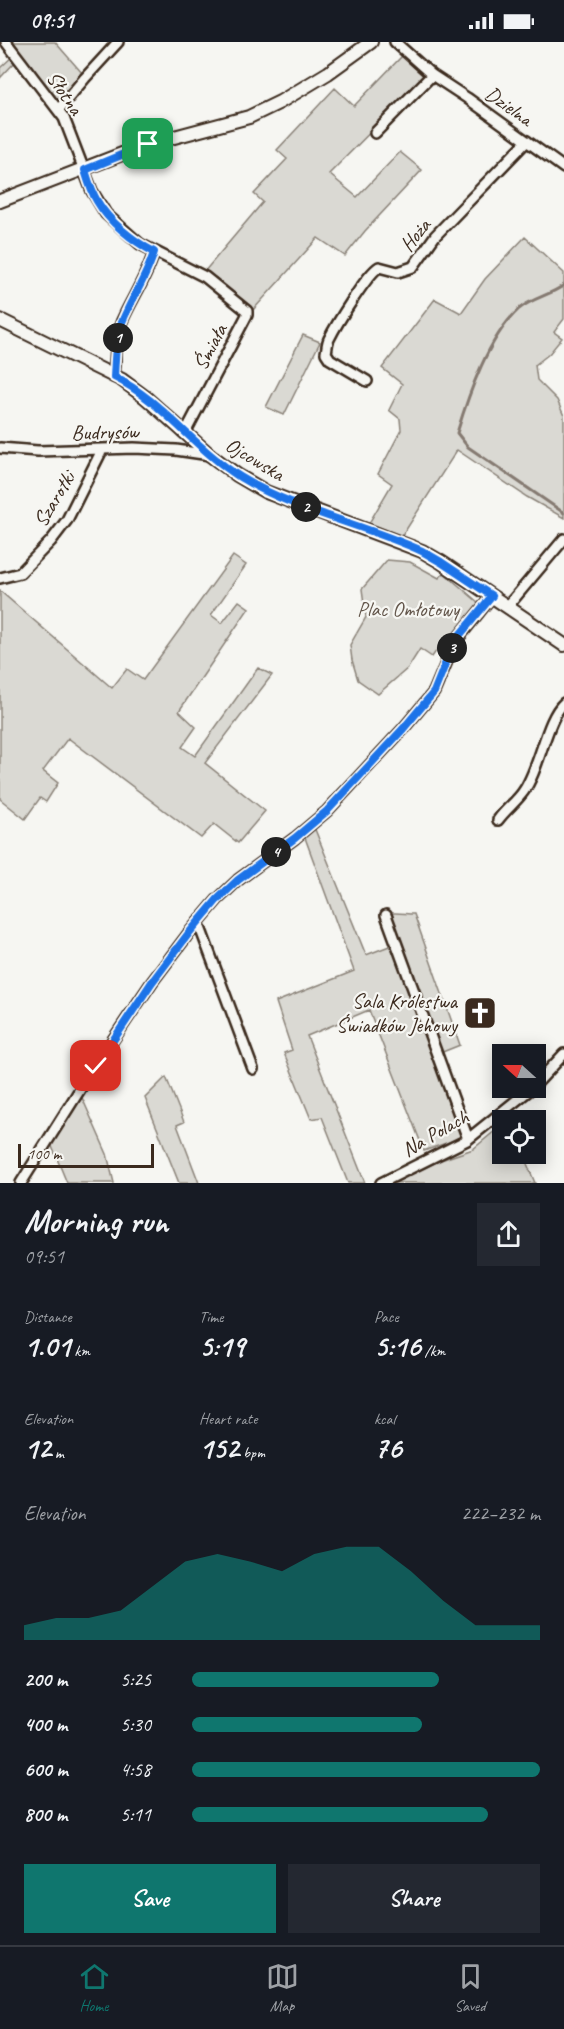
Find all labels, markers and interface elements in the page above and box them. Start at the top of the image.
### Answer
text: 09:51 [30,7,73,35]
street label: Słotna [41,66,90,121]
street label: Dzielna [480,80,540,133]
pin [122,118,173,169]
icon: arrive [131,127,164,160]
street label: Hoża [394,212,437,257]
street label: Śmiała [187,318,234,374]
pin: 1 [103,323,133,353]
text: 1 [114,328,122,348]
street label: Budrysów [71,418,141,446]
street label: Ojcowska [221,431,290,487]
street label: Szarotki [27,464,82,531]
pin: 2 [291,492,321,522]
text: 2 [302,497,310,517]
park label: Plac Omłotowy [357,596,461,622]
pin: 3 [437,633,467,663]
text: 3 [448,638,456,658]
pin: 4 [261,837,291,867]
text: 4 [272,842,280,862]
place label: Sala Królestwa Świadków Jehowy [336,988,459,1038]
church icon: Sala Królestwa Świadków Jehowy [462,995,498,1031]
pin [70,1040,121,1091]
north arrow [492,1044,546,1098]
map controls [492,1044,546,1164]
icon: check [79,1049,112,1082]
street label: Na Polach [397,1103,473,1162]
button: locate [492,1110,546,1164]
scale bar [18,1141,154,1168]
text: 100 m [27,1144,61,1164]
text: Morning run [24,1200,168,1242]
button: share [477,1203,540,1266]
text: 09:51 [24,1244,64,1269]
text: Distance [24,1307,72,1327]
text: Time [199,1307,223,1327]
text: Pace [374,1307,399,1327]
text: 1.01 [24,1327,70,1365]
text: 5:19 [199,1327,245,1365]
text: 5:16 [374,1327,421,1365]
text: km [70,1341,90,1361]
text: /km [421,1341,445,1361]
text: Elevation [24,1409,73,1429]
text: Heart rate [199,1409,257,1429]
text: kcal [374,1409,395,1429]
text: 12 [24,1429,51,1467]
text: 152 [199,1429,239,1467]
text: 76 [374,1429,402,1467]
text: m [51,1443,64,1463]
text: bpm [239,1443,265,1463]
text: Elevation [24,1501,86,1526]
text: 222–232 m [461,1501,540,1526]
text: 200 m [24,1667,67,1692]
text: 5:25 [120,1667,151,1692]
text: 400 m [24,1712,67,1737]
text: 5:30 [120,1712,151,1737]
text: 600 m [24,1757,68,1782]
text: 4:58 [120,1757,151,1782]
text: 800 m [24,1802,67,1827]
text: 5:11 [120,1802,151,1827]
button: Save [24,1864,276,1933]
button: Share [288,1864,540,1933]
tab: Home [78,1960,111,2016]
tab: Map [266,1960,299,2016]
tab: Saved [454,1960,487,2016]

